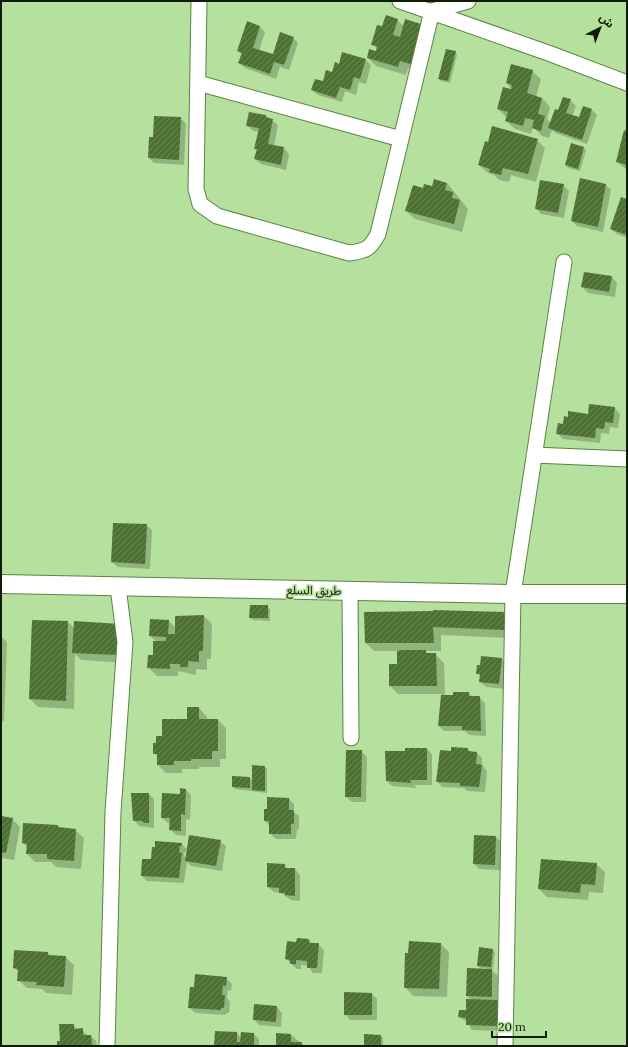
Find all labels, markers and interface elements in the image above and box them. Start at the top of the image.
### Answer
north arrow [580,8,620,48]
text: ش [596,10,617,31]
street label: طريق السلع [286,582,342,600]
scale bar [492,1013,546,1039]
text: 20 m [498,1019,526,1034]

